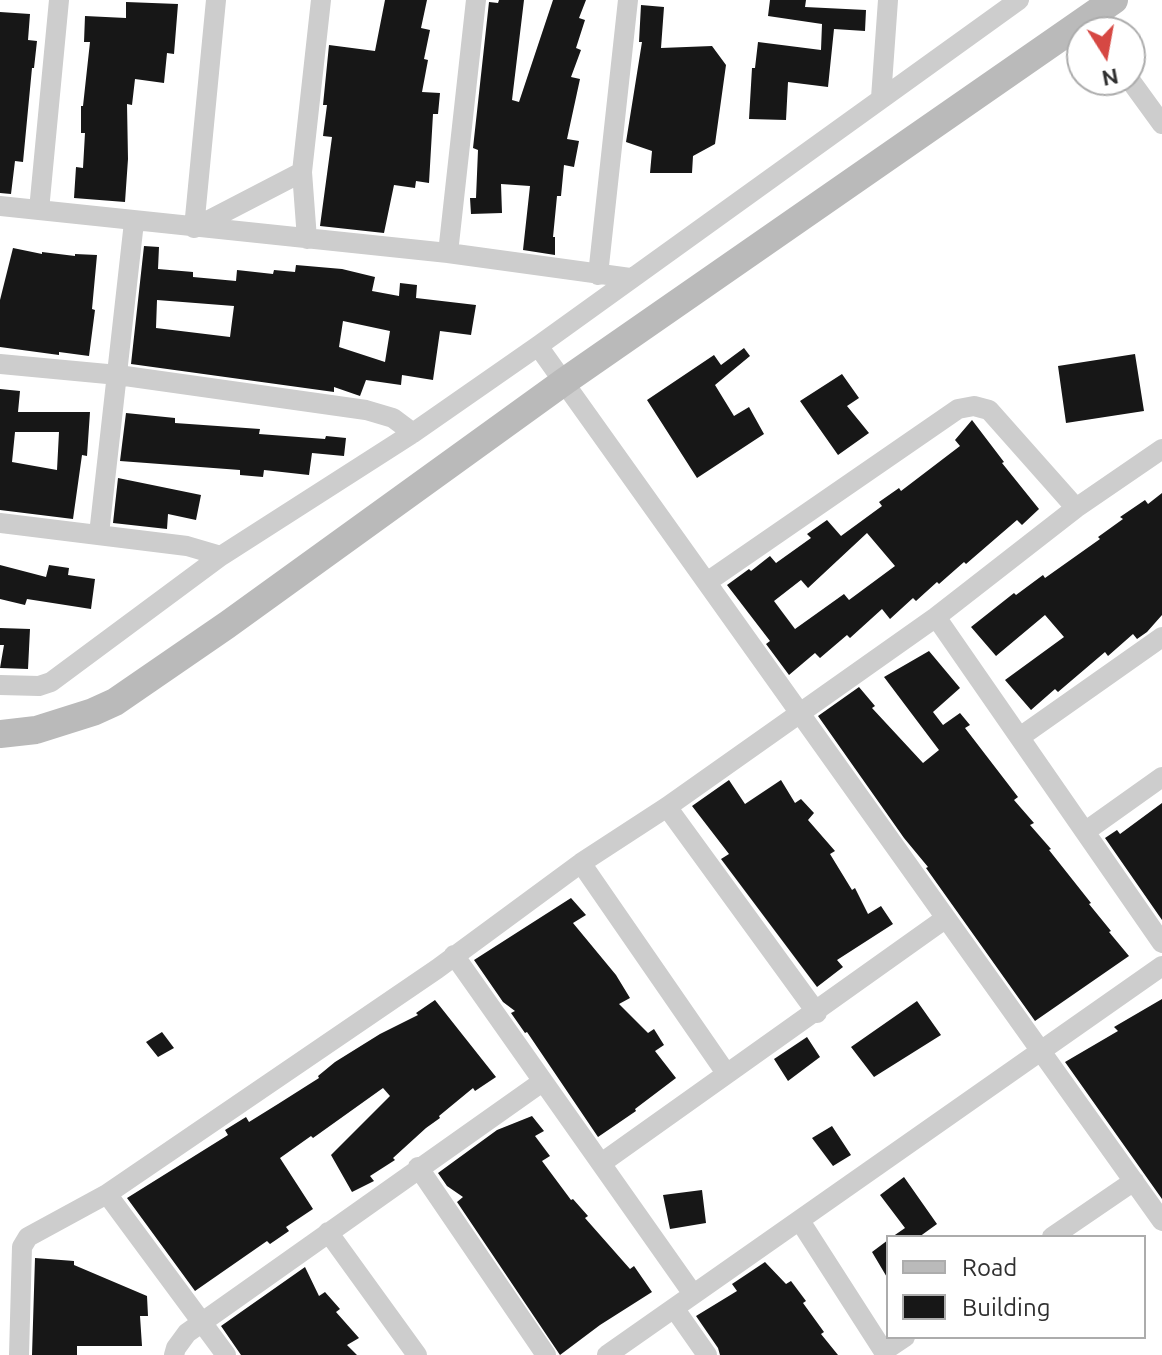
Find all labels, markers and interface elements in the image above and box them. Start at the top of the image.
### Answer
north arrow [1066,16,1146,96]
text: N [1100,64,1121,92]
legend [886,1235,1146,1339]
text: Road [962,1254,1017,1281]
text: Building [962,1294,1050,1321]

